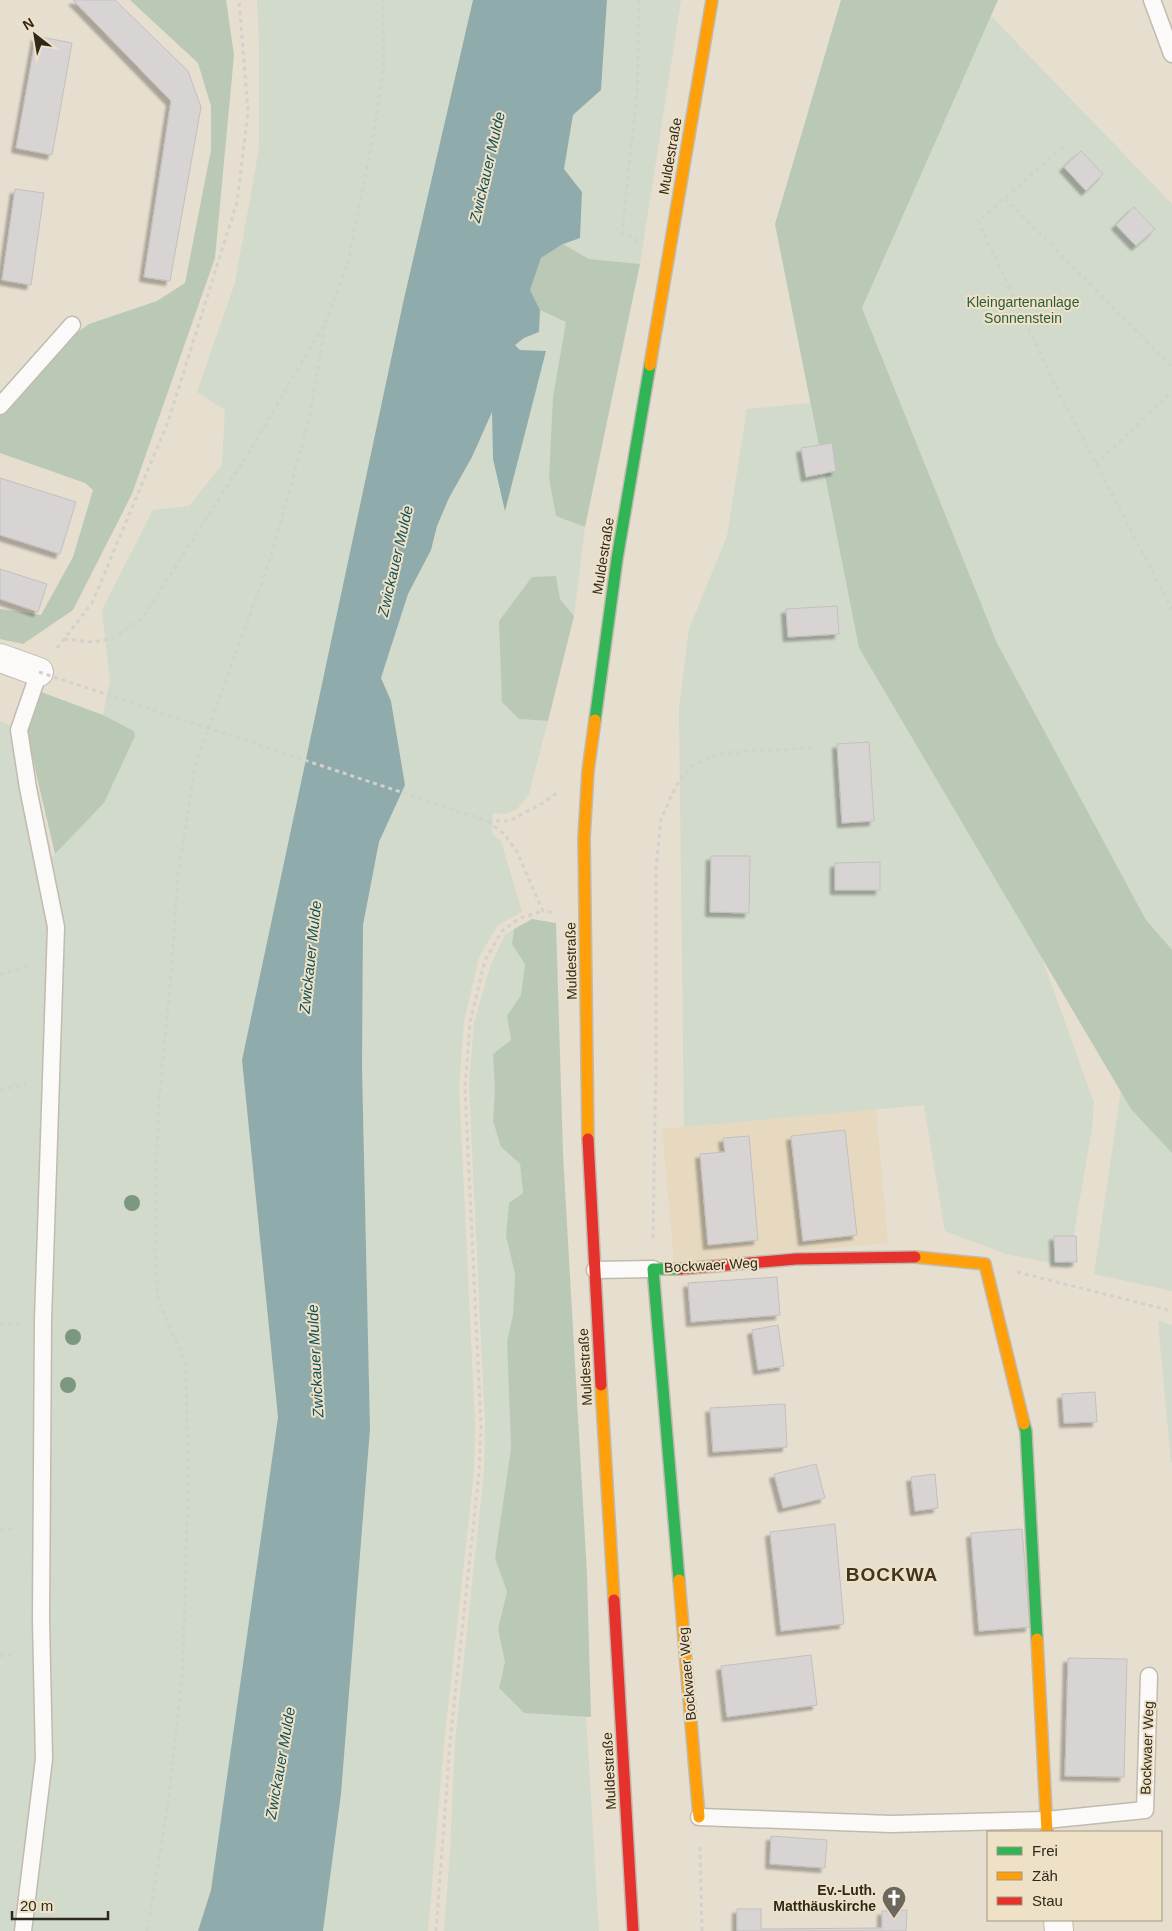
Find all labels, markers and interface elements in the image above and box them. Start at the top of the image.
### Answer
north arrow [10,10,60,60]
text: N [20,14,37,33]
water label: Zwickauer Mulde [466,110,508,225]
street label: Muldestraße [655,116,685,196]
park label: Kleingartenanlage Sonnenstein [967,294,1080,326]
water label: Zwickauer Mulde [374,504,416,619]
street label: Muldestraße [589,516,617,596]
water label: Zwickauer Mulde [296,900,324,1015]
street label: Muldestraße [562,922,580,1000]
street label: Bockwaer Weg [664,1255,758,1275]
water label: Zwickauer Mulde [304,1304,327,1419]
street label: Muldestraße [575,1328,595,1406]
district label: BOCKWA [846,1564,938,1585]
street label: Bockwaer Weg [675,1627,699,1721]
street label: Bockwaer Weg [1137,1701,1157,1795]
water label: Zwickauer Mulde [262,1706,298,1821]
street label: Muldestraße [599,1732,619,1810]
legend [987,1831,1162,1921]
text: Frei [1032,1842,1058,1859]
text: Zäh [1032,1867,1058,1884]
place label: Ev.-Luth. Matthäuskirche [773,1882,876,1914]
church icon: Ev.-Luth. Matthäuskirche [881,1885,907,1919]
scale bar [12,1888,109,1920]
text: Stau [1032,1892,1063,1909]
text: 20 m [20,1897,53,1914]

